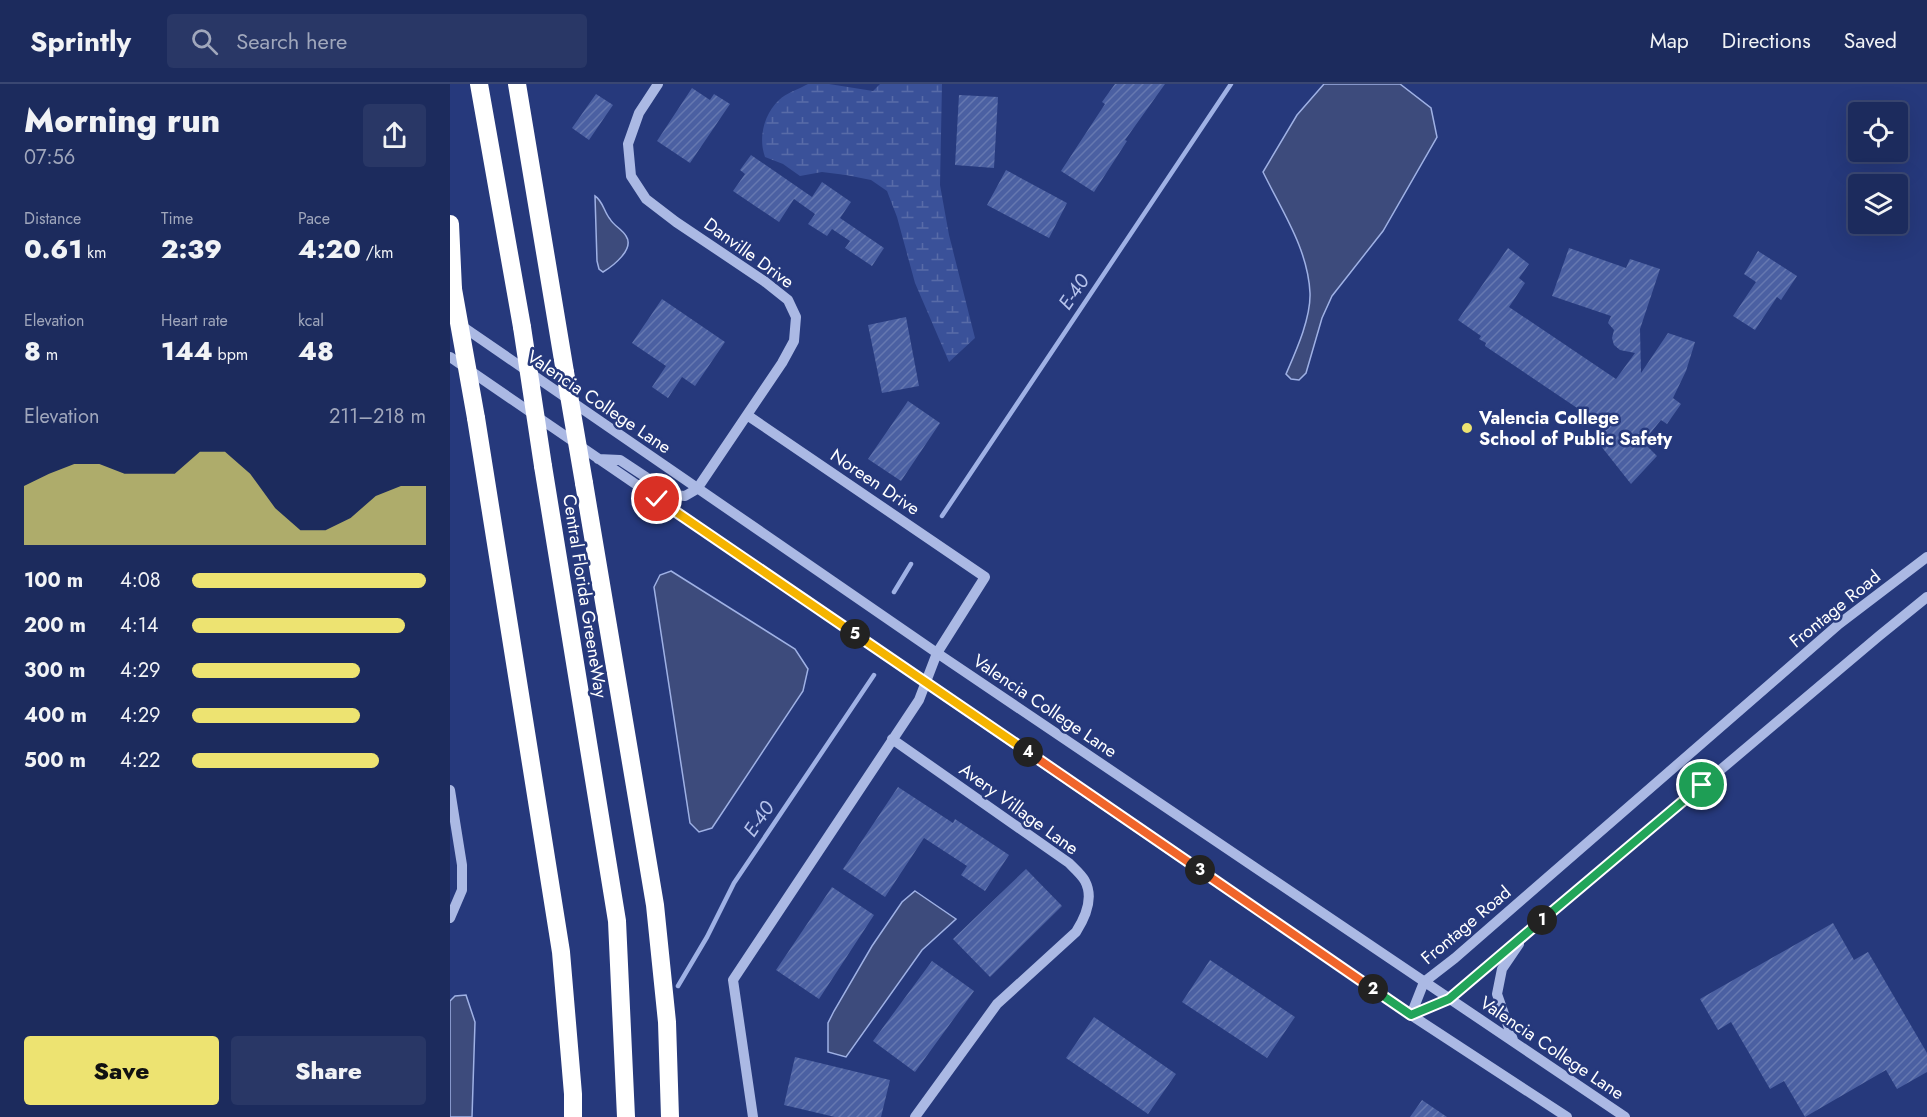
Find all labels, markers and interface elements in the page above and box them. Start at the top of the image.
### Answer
search box [167,14,587,68]
text: Sprintly [30,21,131,62]
icon: search [188,25,221,58]
text: Search here [236,25,347,57]
text: Map [1650,26,1689,56]
text: Directions [1722,26,1811,56]
text: Saved [1844,26,1897,56]
text: Morning run [24,97,220,144]
map controls [1848,102,1908,234]
button: locate [1848,102,1908,162]
button: share [363,104,426,167]
text: 07:56 [24,143,75,172]
button: layers [1848,174,1908,234]
text: Distance [24,207,81,230]
text: Time [161,207,193,230]
text: Pace [298,207,330,230]
street label: Danville Drive [699,211,799,295]
text: 0.61 [24,230,82,268]
text: 2:39 [161,230,222,268]
text: 4:20 [298,230,361,268]
text: km [82,241,106,264]
text: /km [361,241,394,264]
water label: E-40 [1051,268,1097,316]
text: Elevation [24,309,84,332]
text: Heart rate [161,309,228,332]
text: kcal [298,309,324,332]
text: 8 [24,332,41,370]
text: 144 [161,332,213,370]
text: 48 [298,332,334,370]
text: m [41,343,58,366]
text: bpm [213,343,248,366]
street label: Valencia College Lane [522,344,676,460]
text: Elevation [24,402,99,431]
text: 211–218 m [329,402,426,431]
place label: Valencia College School of Public Safety [1478,405,1673,452]
marker: Valencia College School of Public Safety [1460,421,1474,435]
street label: Noreen Drive [825,442,925,522]
pin [631,473,682,524]
icon: check [640,482,673,515]
street label: Central Florida GreeneWay [556,492,614,700]
street label: Frontage Road [1784,564,1886,654]
text: 100 m [24,566,83,595]
text: 4:08 [120,566,161,595]
text: 200 m [24,611,86,640]
text: 4:14 [120,611,158,640]
pin: 5 [840,619,870,649]
text: 5 [850,622,860,645]
street label: Valencia College Lane [968,648,1122,764]
text: 300 m [24,656,85,685]
text: 4:29 [120,656,161,685]
text: 400 m [24,701,87,730]
text: 4:29 [120,701,161,730]
pin: 4 [1013,737,1043,767]
text: 4 [1022,740,1034,763]
text: 500 m [24,746,86,775]
text: 4:22 [120,746,160,775]
street label: Avery Village Lane [954,757,1084,861]
pin [1676,759,1727,810]
icon: arrive [1685,768,1718,801]
water label: E-40 [736,795,782,843]
pin: 3 [1185,855,1215,885]
text: 3 [1195,858,1205,881]
street label: Frontage Road [1415,880,1517,970]
pin: 1 [1527,905,1557,935]
text: 1 [1538,908,1546,931]
pin: 2 [1358,974,1388,1004]
text: 2 [1368,977,1378,1000]
street label: Valencia College Lane [1475,990,1629,1106]
button: Save [24,1036,219,1105]
button: Share [231,1036,426,1105]

